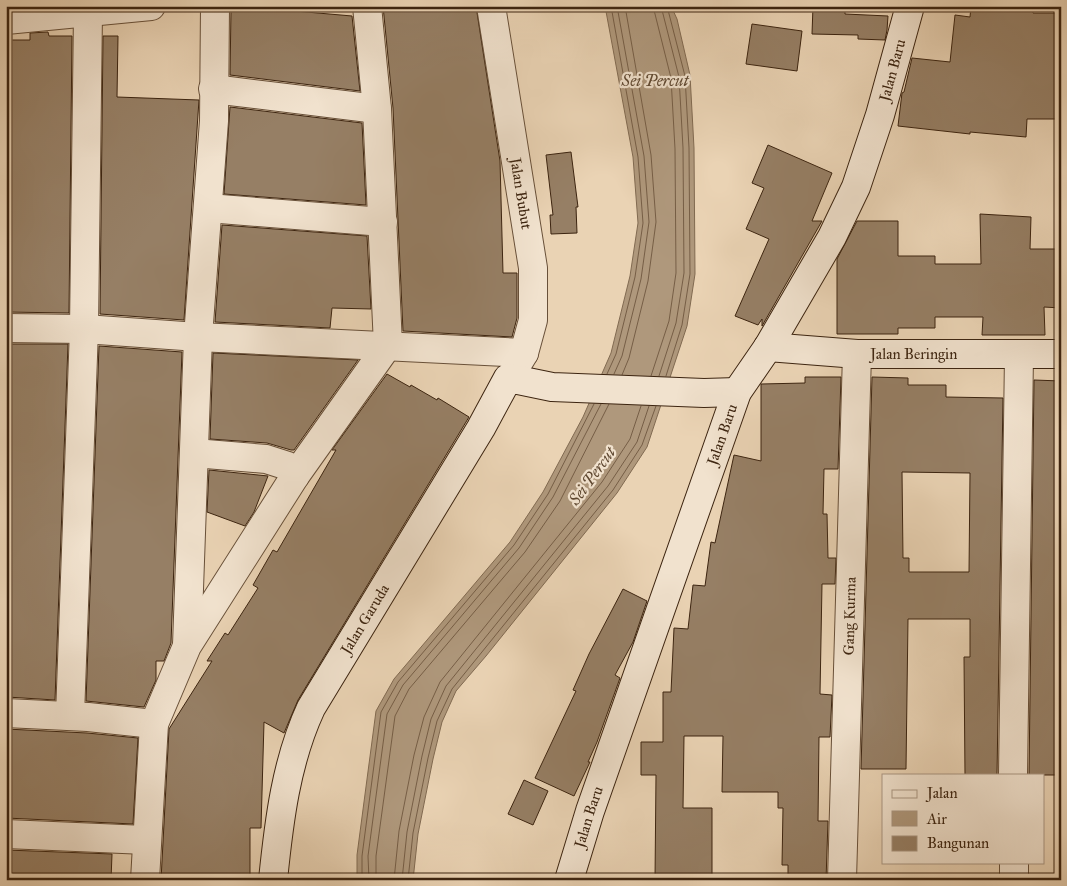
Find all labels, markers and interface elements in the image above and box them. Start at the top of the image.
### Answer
street label: Jalan Baru [875,37,910,105]
water label: Sei Percut [621,71,690,90]
street label: Jalan Bubut [505,155,536,231]
street label: Jalan Beringin [868,345,957,364]
street label: Jalan Baru [702,402,741,470]
water label: Sei Percut [564,442,620,509]
street label: Gang Kurma [839,576,860,656]
street label: Jalan Garuda [336,580,393,660]
legend [882,774,1044,864]
street label: Jalan Baru [570,784,607,852]
text: Jalan [925,784,958,803]
text: Air [926,810,947,828]
text: Bangunan [927,834,989,852]

